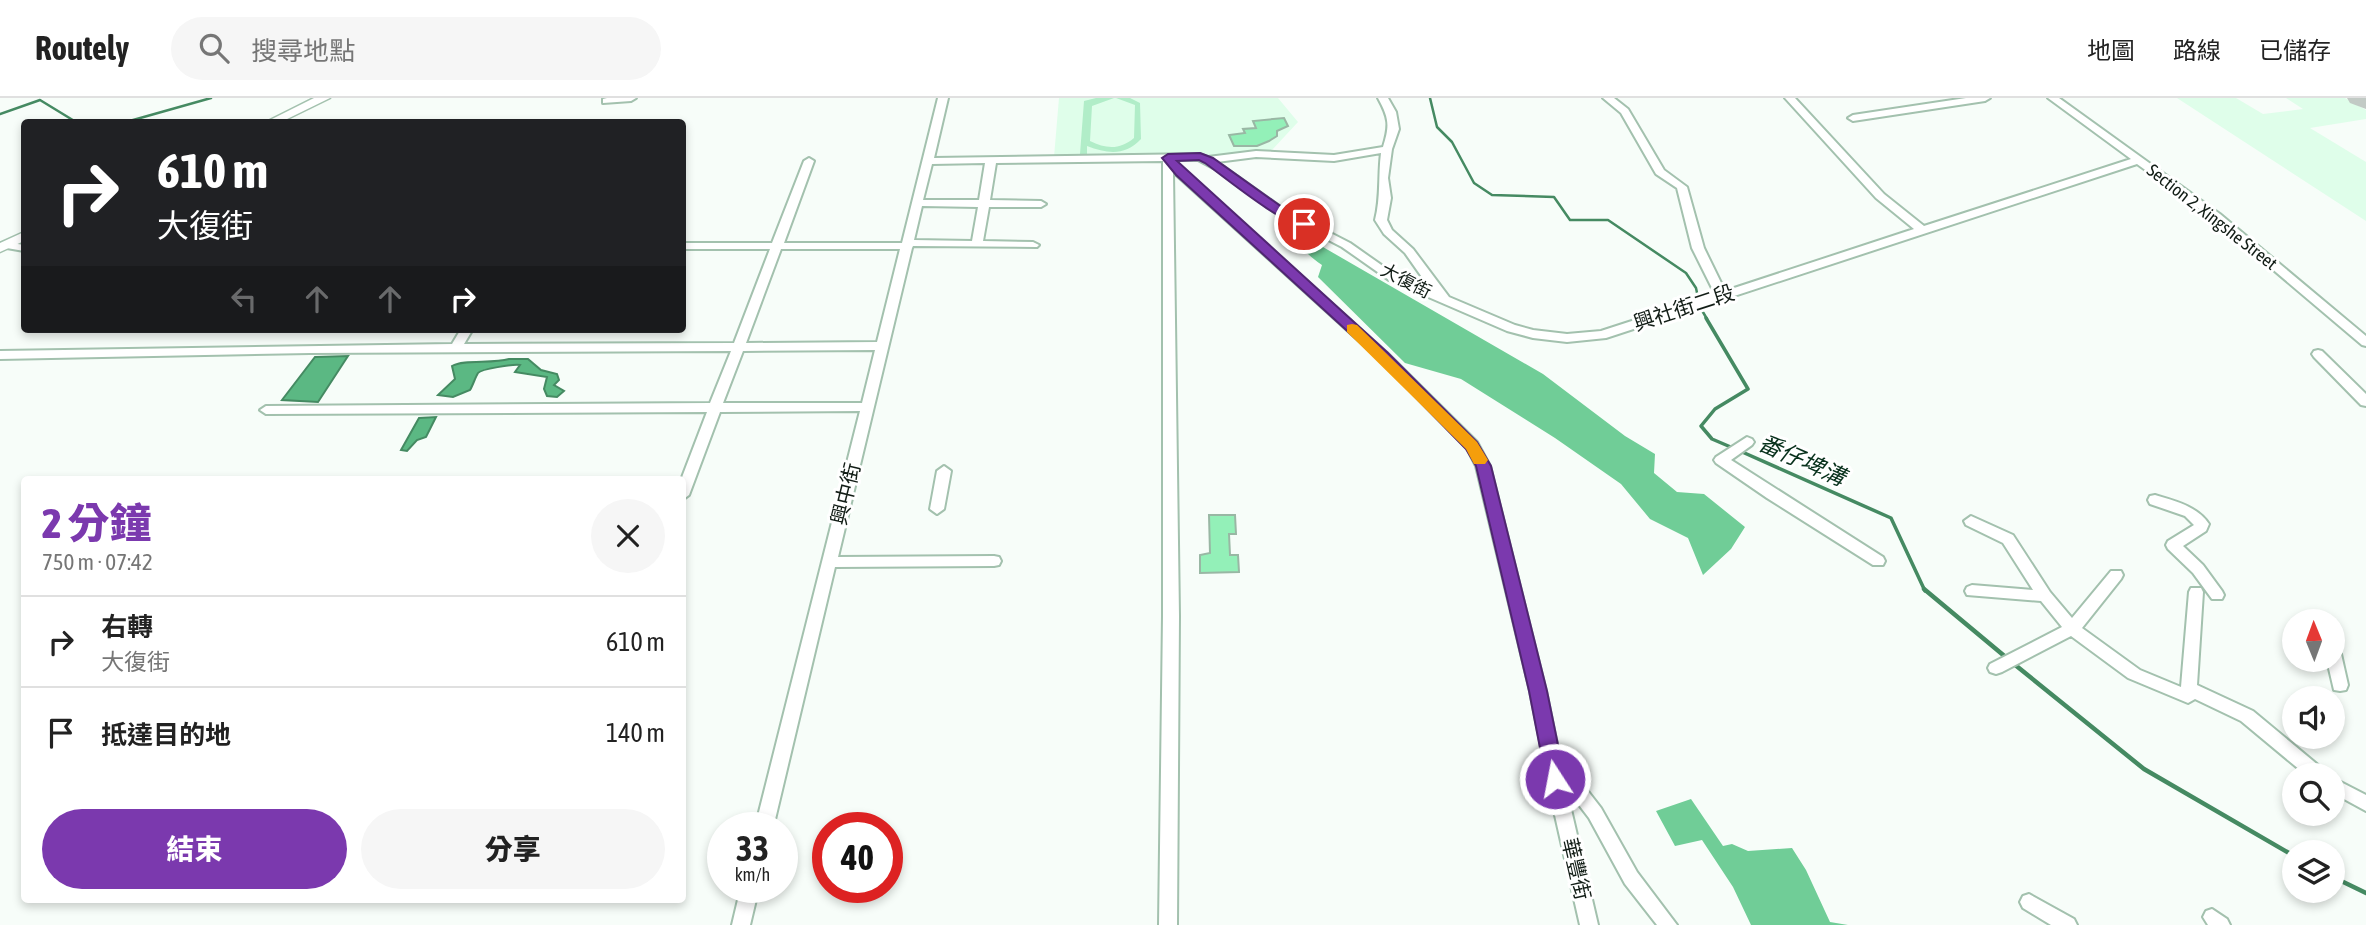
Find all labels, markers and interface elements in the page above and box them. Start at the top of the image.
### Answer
search box [171,17,661,80]
text: Routely [35,29,129,67]
icon: search [195,29,233,67]
text: 搜尋地點 [251,36,355,66]
text: 地圖 [2087,37,2135,64]
text: 路線 [2173,37,2221,64]
text: 已儲存 [2259,37,2331,64]
text: 610 m [157,142,268,198]
icon: right [42,147,133,238]
street label: Section 2, Xingshe Street [2143,159,2282,274]
pin [1274,194,1334,254]
icon: arrive [1285,205,1323,243]
text: 大復街 [157,207,253,244]
street label: 大復街 [1377,259,1435,302]
street label: 興社街二段 [1630,279,1737,335]
icon: left [225,280,263,318]
icon: ahead [298,280,336,318]
icon: ahead [371,280,409,318]
icon: right [444,280,482,318]
water label: 番仔埤溝 [1755,429,1852,492]
street label: 興中街 [826,460,864,527]
text: 2 分鐘 [42,499,152,547]
button: close [591,499,665,573]
text: 750 m · 07:42 [42,549,153,575]
north arrow [2282,609,2345,672]
map controls [2282,609,2345,903]
text: 右轉 [101,612,153,642]
icon: right [42,623,80,661]
text: 610 m [606,627,665,657]
text: 大復街 [101,649,170,675]
button: sound [2282,686,2345,749]
icon: arrive [42,714,80,752]
text: 140 m [606,718,665,748]
text: 抵達目的地 [101,720,231,750]
position arrow [1518,742,1592,816]
button: search [2282,763,2345,826]
button: 結束 [42,809,347,889]
button: 分享 [361,809,665,889]
speed limit sign: 40 [812,812,903,903]
text: 33 [736,828,769,868]
street label: 華豐街 [1558,835,1596,902]
button: layers [2282,840,2345,903]
text: km/h [735,864,770,885]

